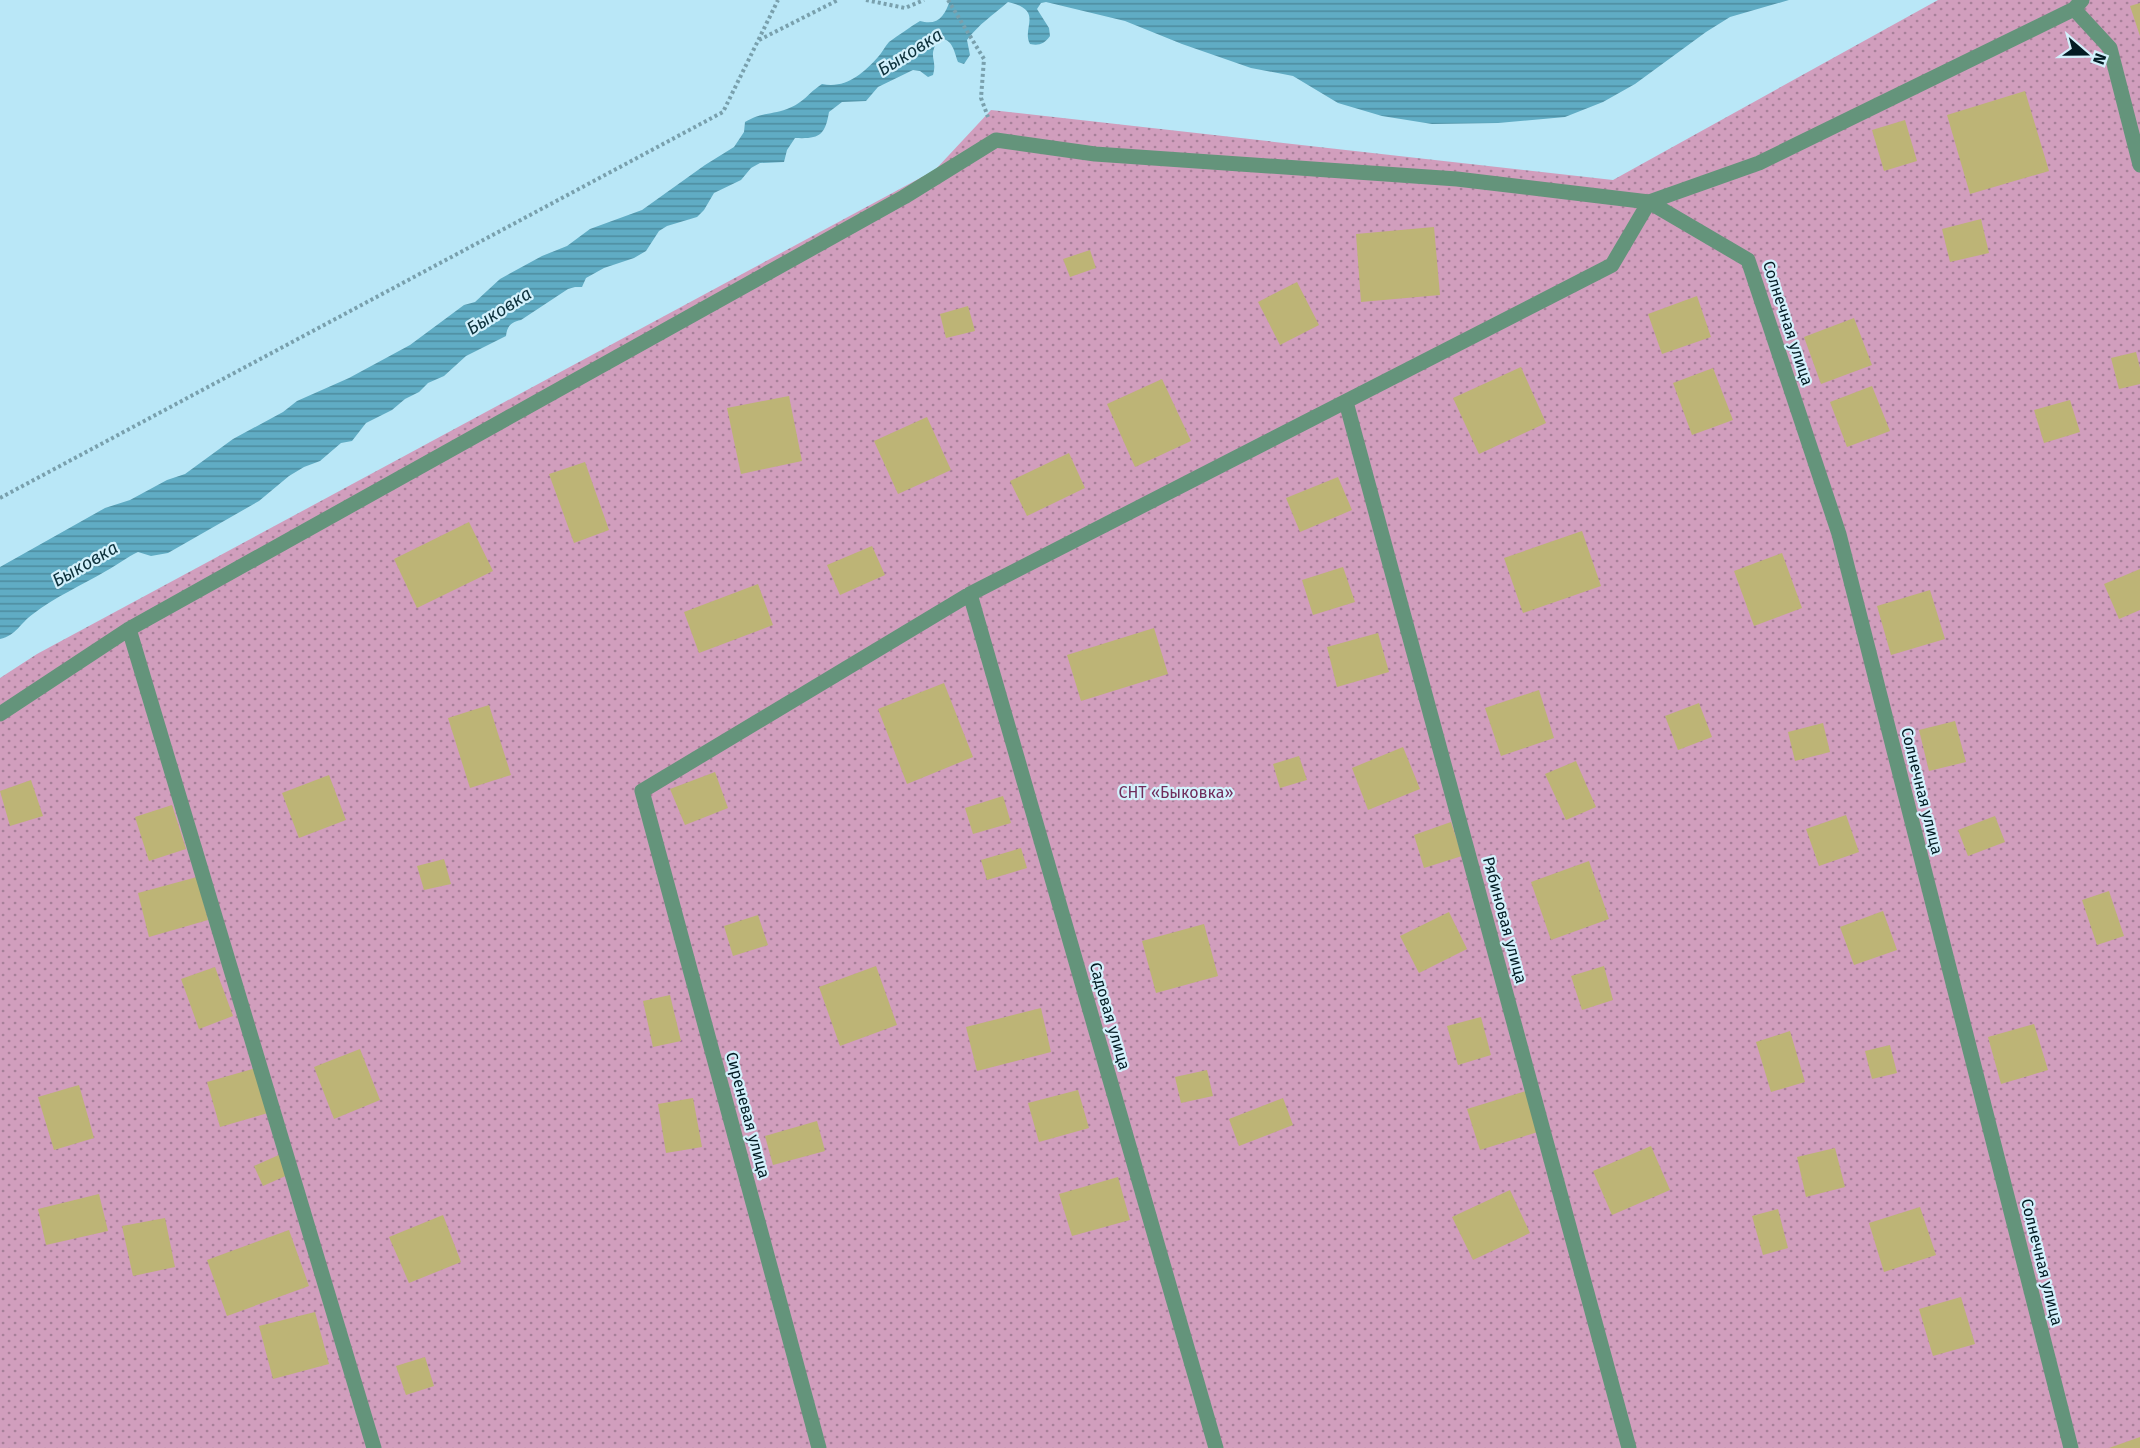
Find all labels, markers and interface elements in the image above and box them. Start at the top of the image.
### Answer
water label: Быковка [873,23,947,81]
north arrow [2056,24,2116,84]
text: N [2089,51,2110,67]
street label: Солнечная улица [1759,258,1817,388]
water label: Быковка [462,282,536,340]
water label: Быковка [48,536,122,592]
street label: Солнечная улица [1897,726,1947,856]
park label: СНТ «Быковка» [1119,783,1233,802]
street label: Рябиновая улица [1479,855,1531,985]
street label: Садовая улица [1086,960,1134,1072]
street label: Сиреневая улица [722,1050,774,1180]
street label: Солнечная улица [2017,1197,2067,1327]

